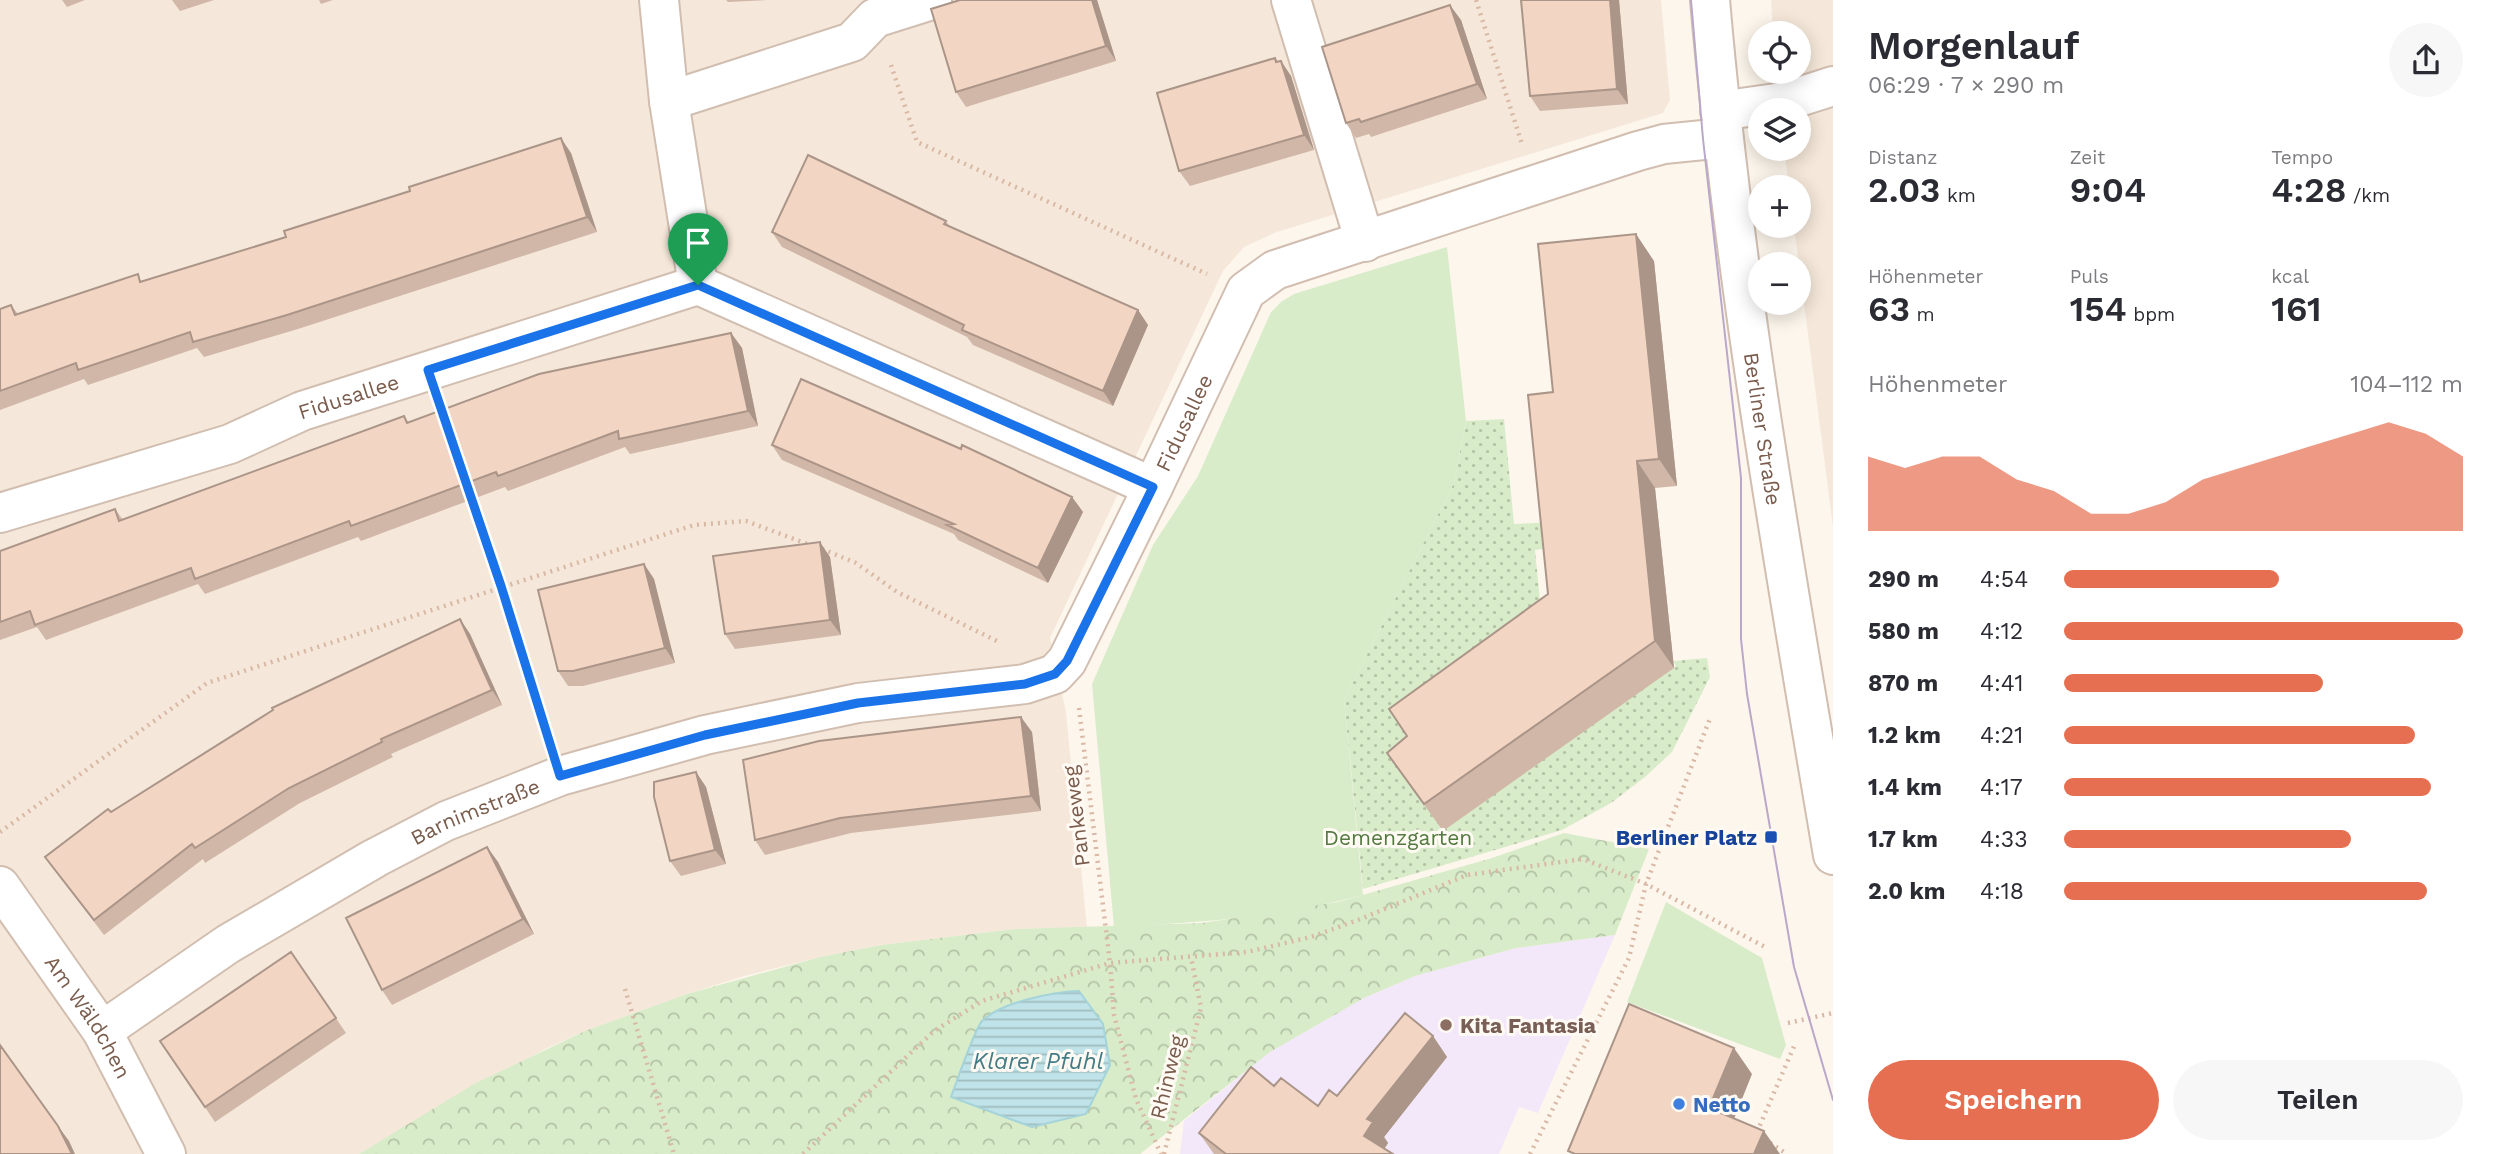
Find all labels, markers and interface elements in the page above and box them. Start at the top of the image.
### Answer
map controls [1748,21,1811,315]
button: locate [1748,21,1811,84]
button: share [2389,23,2463,97]
text: Morgenlauf [1868,24,2079,68]
text: 06:29 · 7 × 290 m [1868,72,2064,99]
button: layers [1748,98,1811,161]
text: Distanz [1868,146,1937,169]
text: Zeit [2070,146,2105,169]
text: Tempo [2271,146,2333,169]
text: 2.03 [1868,169,1940,211]
text: 9:04 [2070,169,2146,211]
text: 4:28 [2271,169,2346,211]
button: + [1748,175,1811,238]
text: km [1940,184,1976,207]
text: /km [2346,184,2390,207]
pin [668,213,728,285]
icon: arrive [679,224,717,262]
button: − [1748,252,1811,315]
text: Höhenmeter [1868,265,1983,288]
text: Puls [2070,265,2109,288]
text: kcal [2271,265,2309,288]
text: 63 [1868,288,1910,330]
text: 154 [2070,288,2127,330]
text: 161 [2271,288,2322,330]
text: m [1910,303,1935,326]
text: bpm [2127,303,2175,326]
street label: Berliner Straße [1739,351,1787,507]
street label: Fidusallee [295,368,402,424]
street label: Fidusallee [1150,370,1217,475]
text: Höhenmeter [1868,371,2007,398]
text: 104–112 m [2350,371,2463,398]
text: 290 m [1868,566,1939,593]
text: 4:54 [1980,566,2028,593]
text: 580 m [1868,618,1939,645]
text: 4:12 [1980,618,2023,645]
text: 870 m [1868,670,1938,697]
text: 4:41 [1980,670,2024,697]
text: 1.2 km [1868,722,1941,749]
text: 4:21 [1980,722,2023,749]
street label: Pankeweg [1057,763,1095,868]
street label: Barnimstraße [406,773,543,850]
text: 1.4 km [1868,774,1942,801]
text: 4:17 [1980,774,2023,801]
park label: Demenzgarten [1324,825,1472,850]
place label: Berliner Platz [1616,825,1757,850]
text: 1.7 km [1868,826,1938,853]
text: 4:33 [1980,826,2028,853]
marker: Berliner Platz [1763,829,1779,845]
text: 2.0 km [1868,878,1946,905]
text: 4:18 [1980,878,2024,905]
street label: Am Wäldchen [40,950,137,1082]
place label: Kita Fantasia [1460,1013,1597,1038]
marker: Kita Fantasia [1438,1017,1454,1033]
street label: Rhinweg [1144,1032,1190,1122]
water label: Klarer Pfuhl [973,1048,1103,1075]
button: Speichern [1868,1060,2159,1140]
button: Teilen [2173,1060,2463,1140]
place label: Netto [1693,1092,1751,1117]
marker: Netto [1671,1096,1687,1112]

